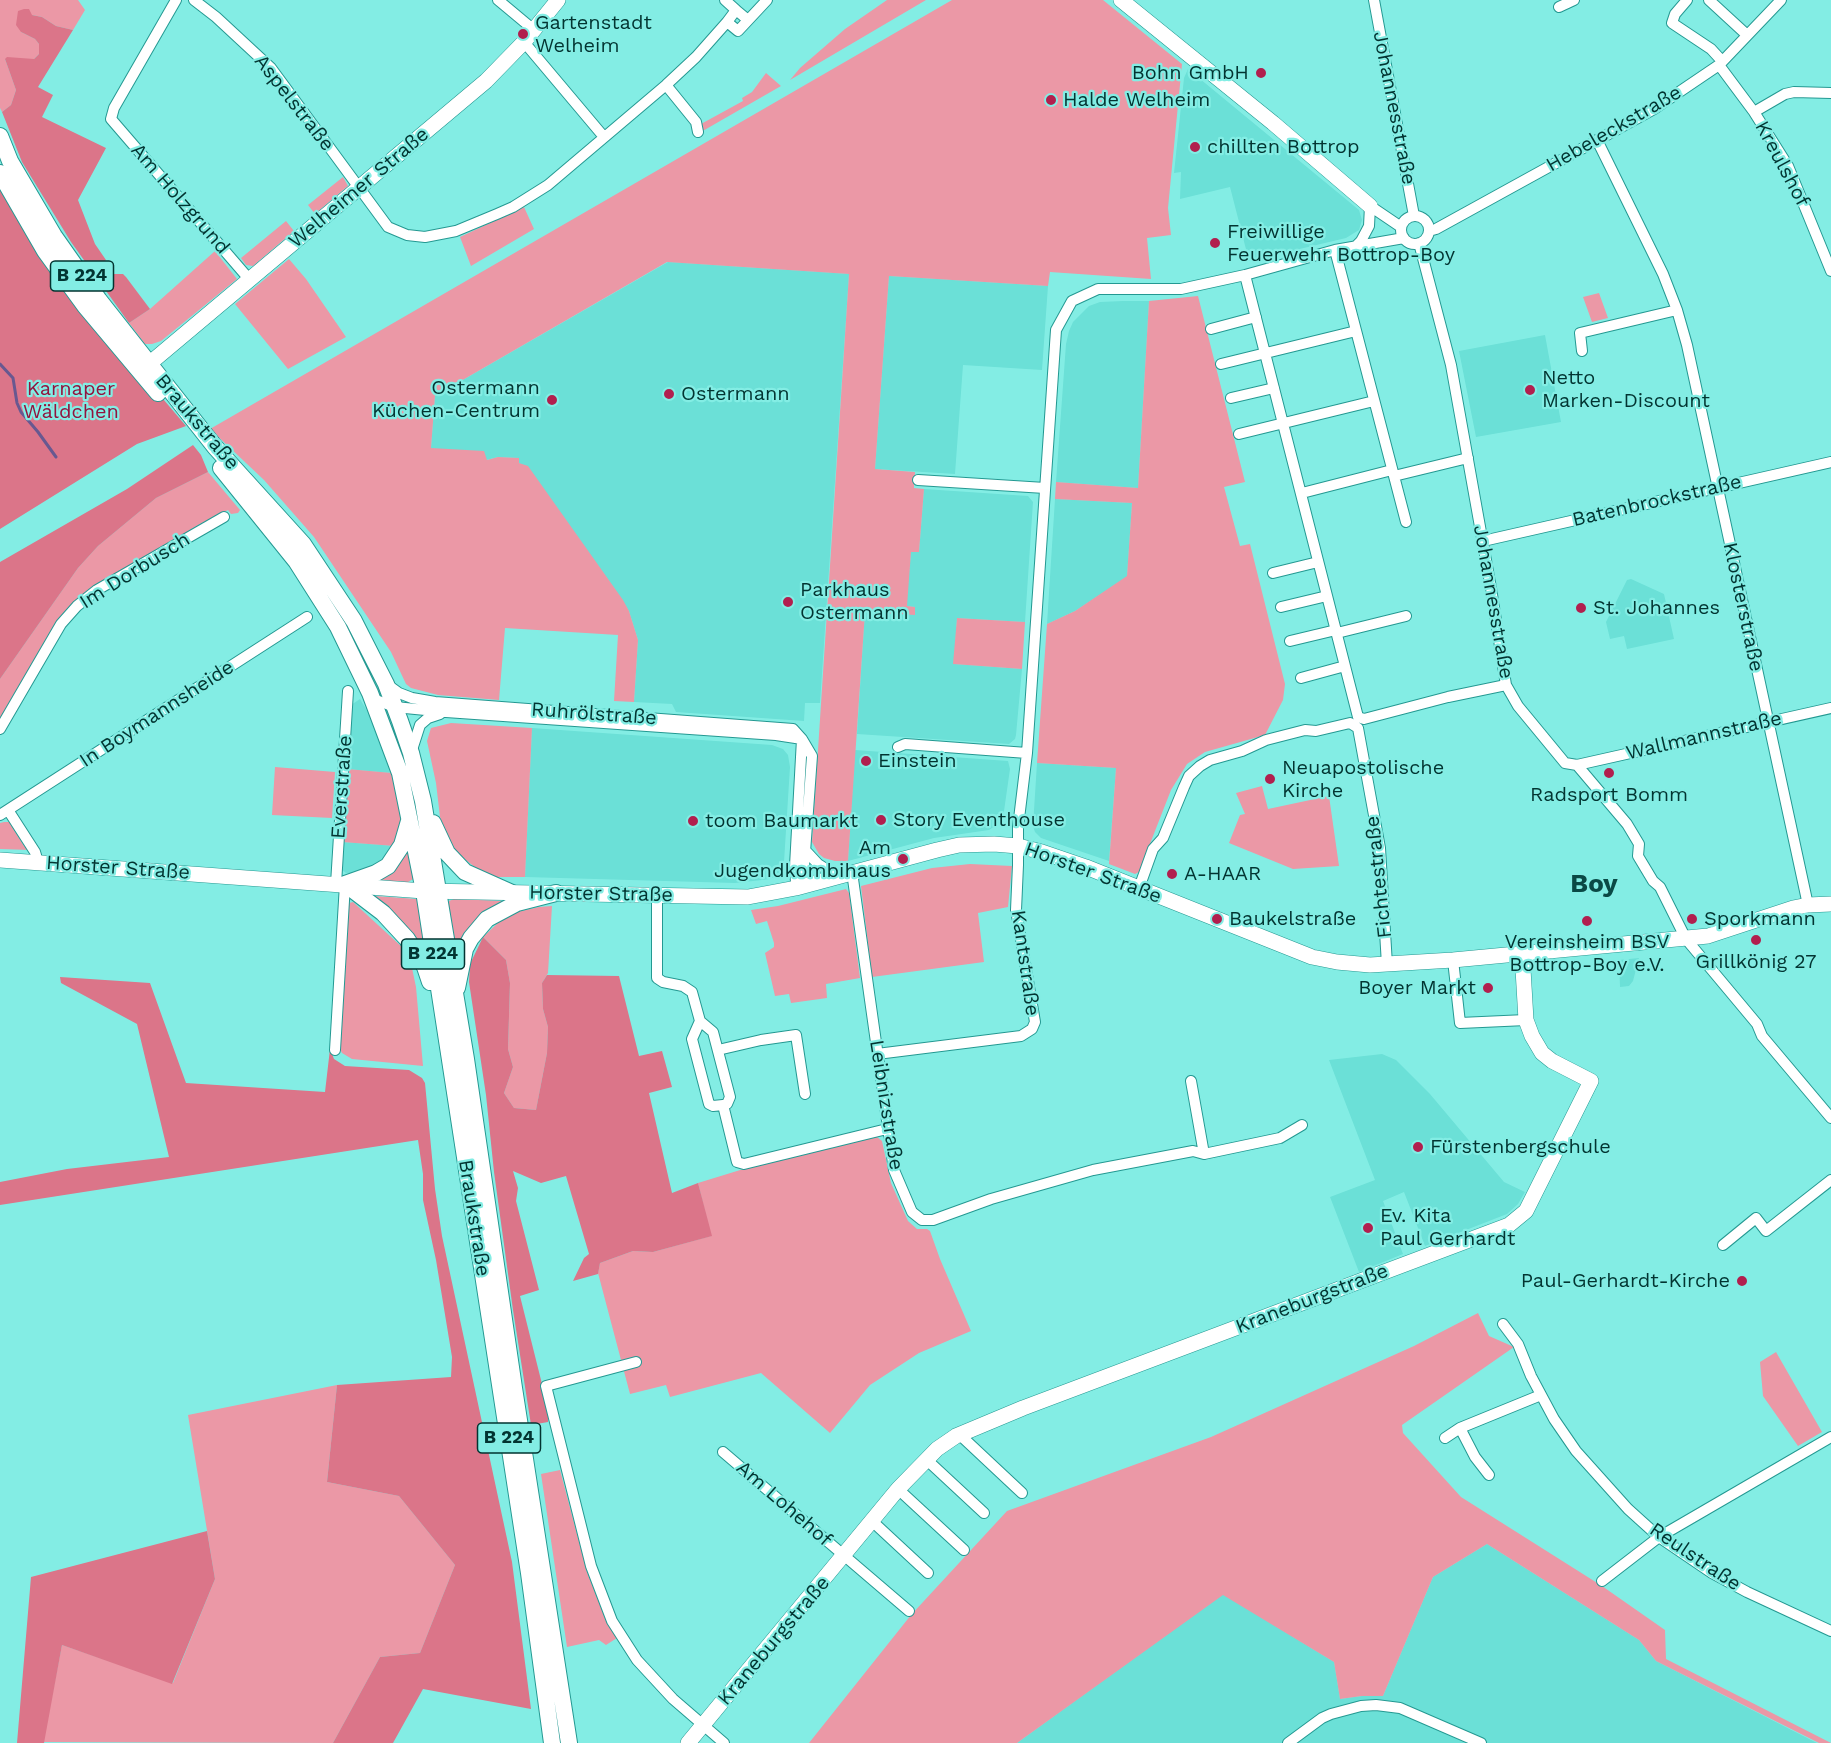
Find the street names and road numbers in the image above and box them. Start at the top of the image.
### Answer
street label: Johannesstraße [1367,29,1421,187]
street label: Aspelstraße [249,50,339,156]
street label: Hebeleckstraße [1542,81,1686,177]
street label: Kreulshof [1749,117,1815,211]
street label: Welheimer Straße [284,122,434,254]
street label: Am Holzgrund [126,139,234,259]
road number: B 224 [50,261,113,291]
street label: Braukstraße [150,369,244,475]
street label: Batenbrockstraße [1570,470,1744,532]
street label: Johannesstraße [1468,523,1518,681]
street label: Im Dorbusch [76,528,194,614]
street label: Klosterstraße [1718,540,1768,674]
street label: In Boymannsheide [75,655,239,773]
street label: Ruhrölstraße [530,698,658,730]
street label: Wallmannstraße [1624,706,1784,766]
street label: Everstraße [326,734,358,840]
street label: Fichtestraße [1361,815,1397,939]
street label: Horster Straße [1021,837,1165,909]
street label: Horster Straße [45,851,191,885]
street label: Horster Straße [529,881,673,907]
street label: Kantstraße [1006,908,1044,1018]
road number: B 224 [402,939,464,969]
street label: Leibnizstraße [864,1038,908,1172]
street label: Braukstraße [453,1158,495,1278]
street label: Kraneburgstraße [1232,1259,1392,1339]
road number: B 224 [478,1423,540,1453]
street label: Am Lohehof [731,1456,837,1552]
street label: Reulstraße [1645,1518,1745,1596]
street label: Kraneburgstraße [713,1571,835,1711]

